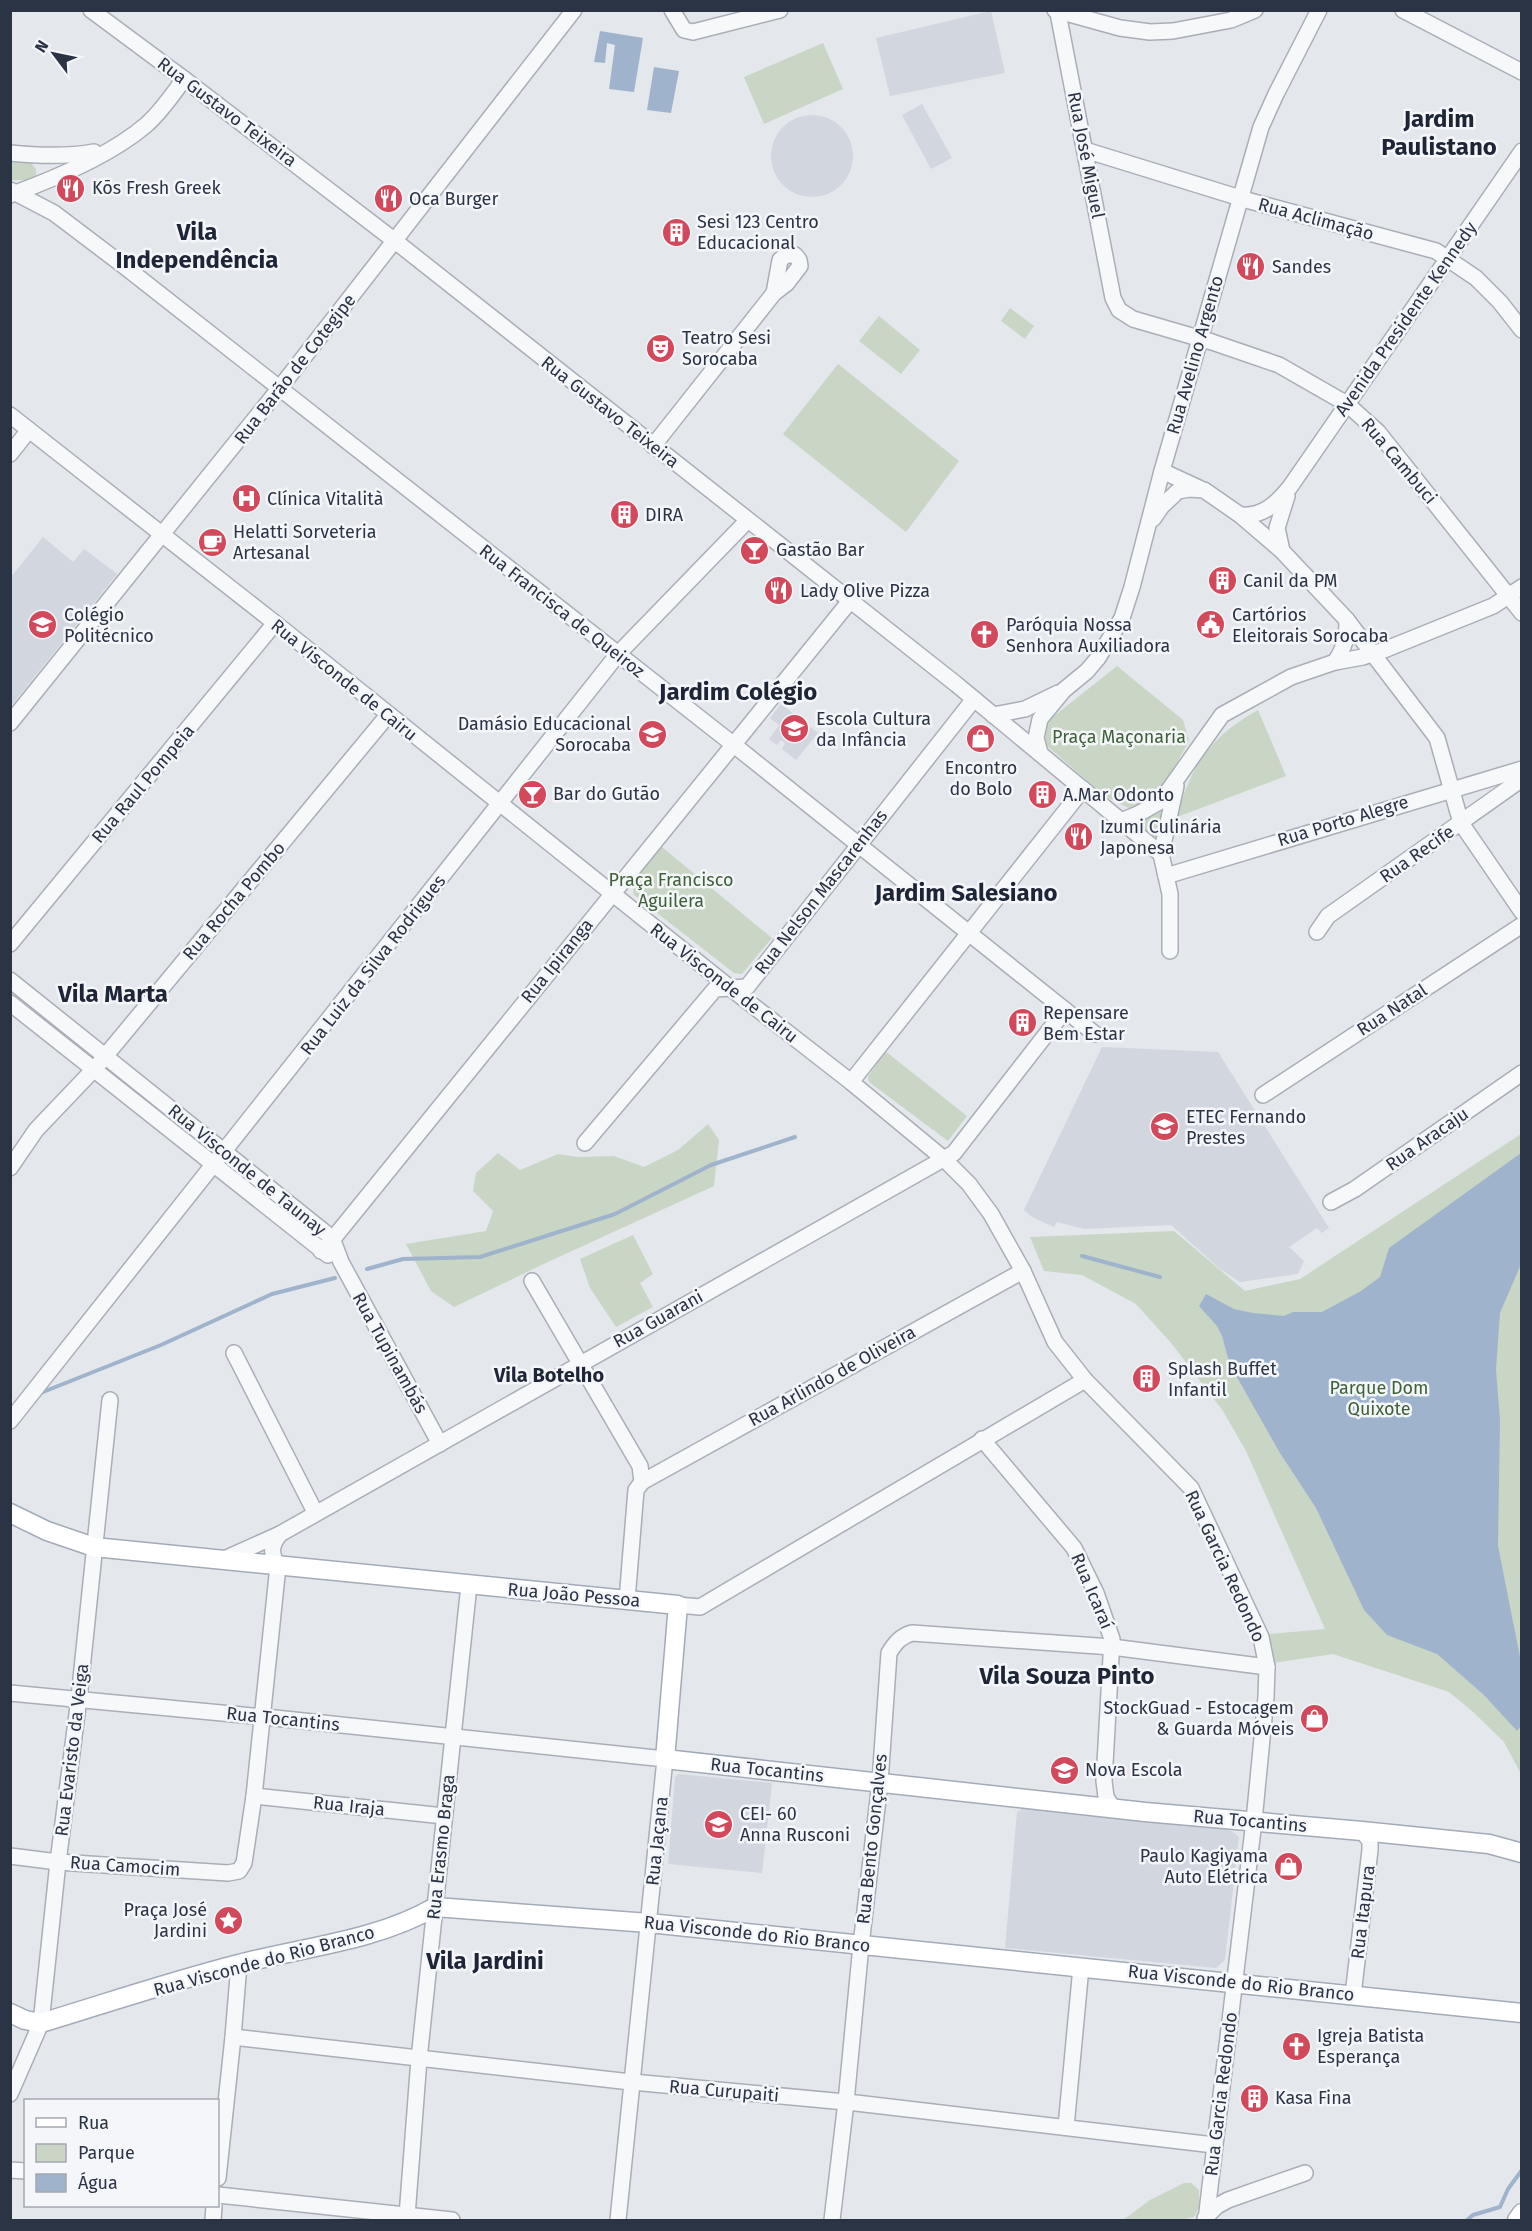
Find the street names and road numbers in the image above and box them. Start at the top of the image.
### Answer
street label: Rua Gustavo Teixeira [153,52,301,172]
street label: Rua José Miguel [1063,90,1109,220]
street label: Rua Aclimação [1256,193,1376,245]
street label: Avenida Presidente Kennedy [1330,217,1482,420]
street label: Rua Avelino Argento [1162,273,1228,437]
street label: Rua Barão de Cotegipe [230,289,360,449]
street label: Rua Gustavo Teixeira [537,351,683,473]
street label: Rua Cambuci [1357,413,1441,509]
street label: Rua Francisca de Queiroz [475,540,649,682]
street label: Rua Visconde de Cairu [267,614,421,746]
street label: Rua Raul Pompeia [87,720,199,848]
street label: Rua Porto Alegre [1275,791,1411,851]
street label: Rua Nelson Mascarenhas [750,805,892,979]
street label: Rua Recife [1376,820,1458,888]
street label: Rua Rocha Pombo [178,837,290,965]
street label: Rua Luiz da Silva Rodrigues [296,870,450,1060]
street label: Rua Ipiranga [516,914,598,1008]
street label: Rua Visconde de Cairu [646,918,802,1048]
street label: Rua Natal [1353,979,1431,1041]
street label: Rua Visconde de Taunay [164,1099,331,1241]
street label: Rua Aracaju [1381,1102,1473,1176]
street label: Rua Guarani [609,1285,707,1353]
street label: Rua Tupinambás [348,1289,432,1417]
street label: Rua Arlindo de Oliveira [744,1321,920,1431]
street label: Rua Garcia Redondo [1180,1486,1270,1646]
street label: Rua Icaraí [1066,1550,1118,1632]
street label: Rua João Pessoa [507,1578,641,1612]
street label: Rua Evaristo da Veiga [50,1662,94,1838]
street label: Rua Tocantins [225,1702,341,1736]
street label: Rua Tocantins [709,1753,825,1787]
street label: Rua Bento Gonçalves [852,1753,892,1925]
street label: Rua Erasmo Braga [422,1773,460,1921]
street label: Rua Iraja [312,1791,386,1821]
street label: Rua Jaçana [641,1795,673,1887]
street label: Rua Tocantins [1192,1805,1308,1837]
street label: Rua Camocim [69,1851,181,1881]
street label: Rua Itapura [1346,1864,1380,1960]
street label: Rua Visconde do Rio Branco [643,1911,871,1957]
street label: Rua Visconde do Rio Branco [151,1921,377,2001]
street label: Rua Visconde do Rio Branco [1127,1960,1355,2006]
street label: Rua Garcia Redondo [1200,2011,1242,2177]
street label: Rua Curupaiti [668,2075,780,2107]

